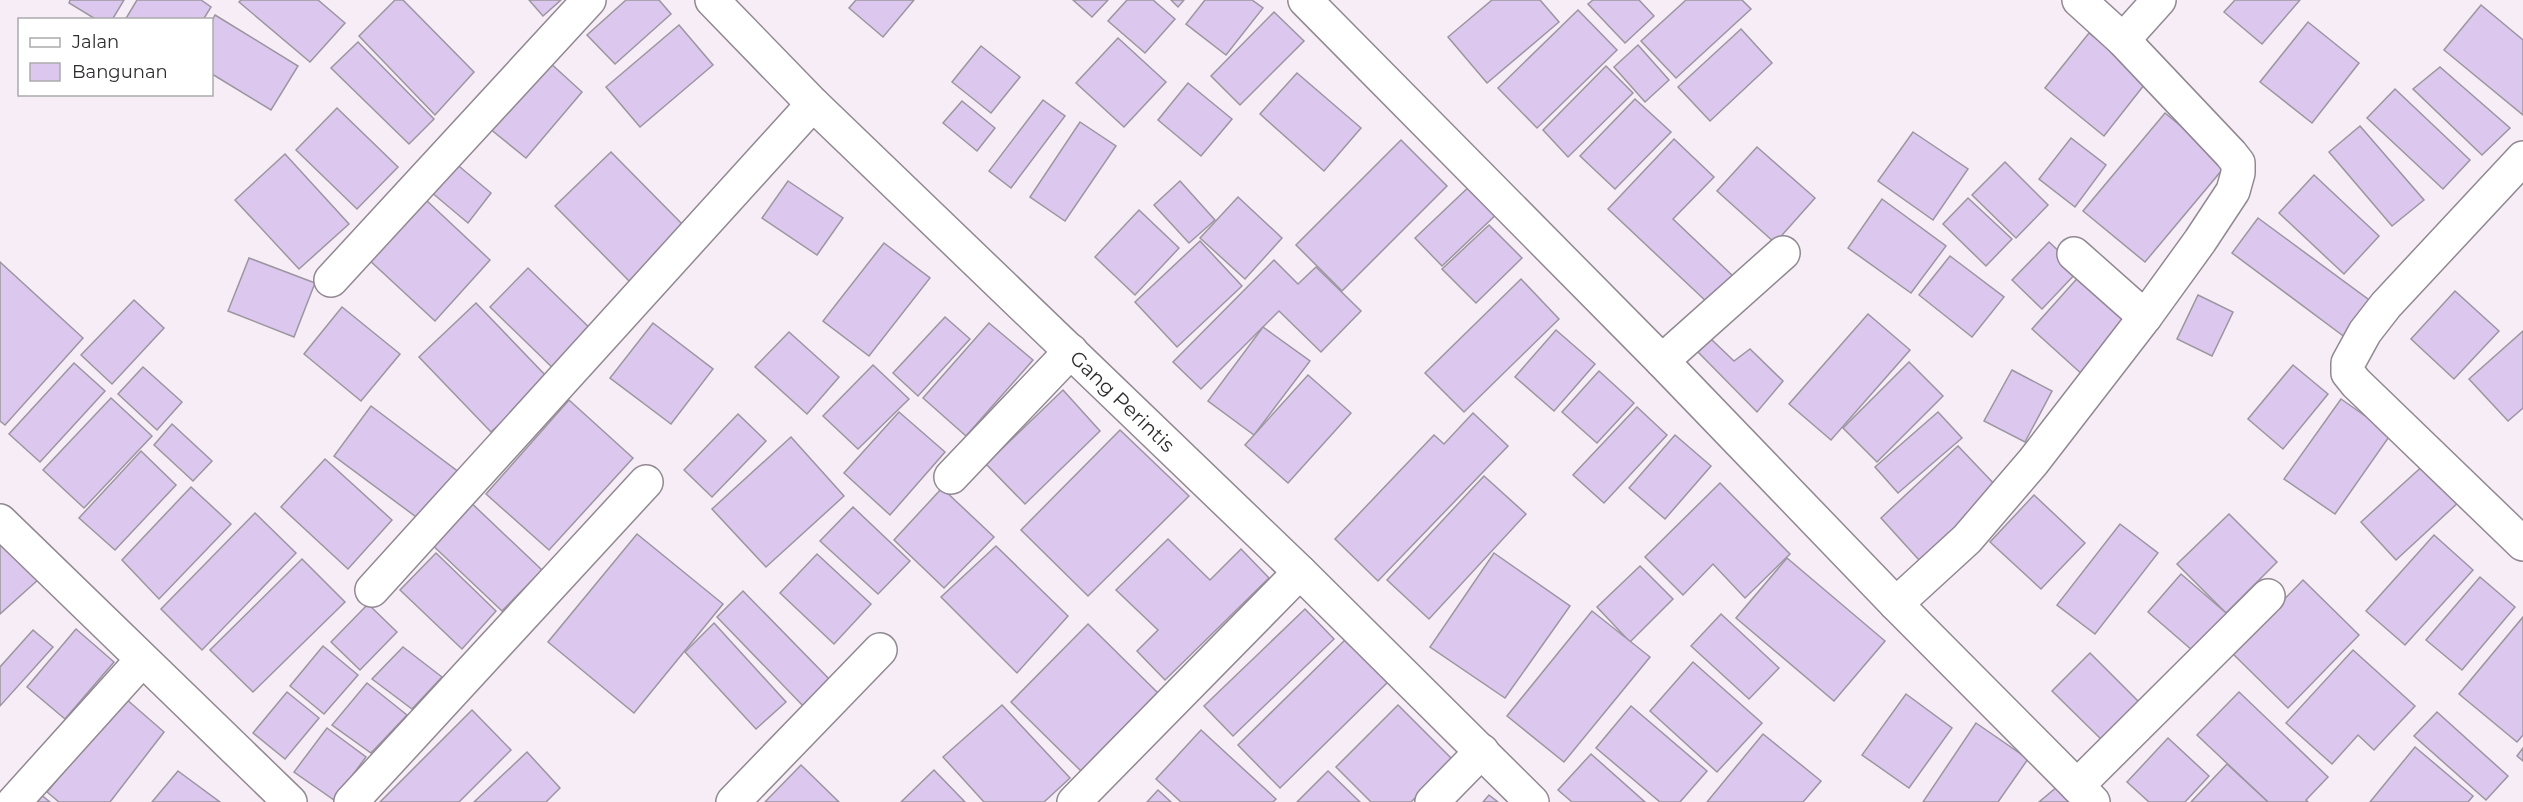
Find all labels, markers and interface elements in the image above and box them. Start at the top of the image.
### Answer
legend [18,18,213,96]
text: Jalan [71,31,119,53]
text: Bangunan [72,61,168,83]
street label: Gang Perintis [1065,345,1180,457]

